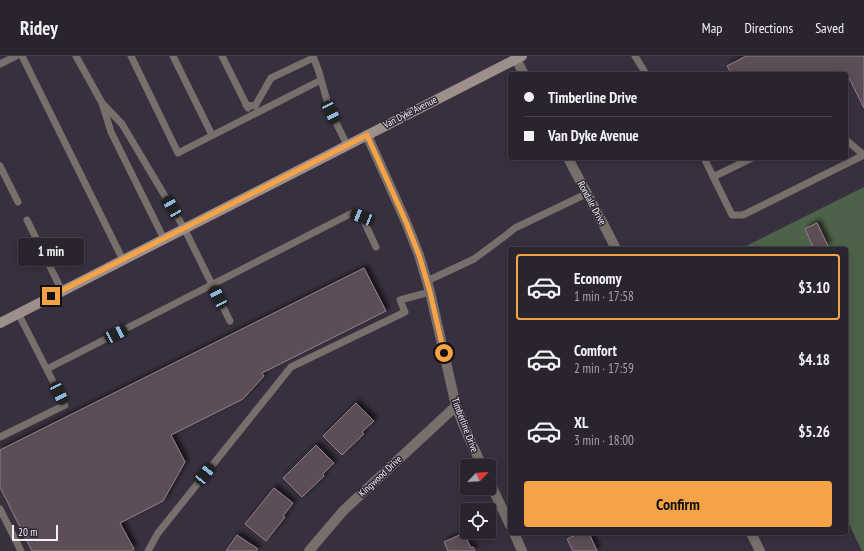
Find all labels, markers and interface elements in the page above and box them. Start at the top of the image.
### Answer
text: Ridey [20,16,58,40]
text: Map [702,19,722,37]
text: Directions [744,19,793,37]
text: Saved [815,19,844,37]
text: Timberline Drive [548,88,637,107]
street label: Van Dyke Avenue [380,93,439,132]
car [320,99,342,125]
text: Van Dyke Avenue [548,126,639,145]
street label: Rondale Drive [575,179,609,227]
car [161,194,183,220]
car [349,207,375,227]
callout: 1 min [18,238,84,266]
text: 1 min [38,243,64,260]
icon: car [526,269,562,305]
text: Economy [574,269,622,288]
text: $3.10 [798,278,830,297]
car [207,284,229,310]
route end [42,287,60,305]
text: 1 min · 17:58 [574,288,634,305]
car [103,323,129,345]
icon: car [526,341,562,377]
text: Comfort [574,341,617,360]
route start [435,344,453,362]
text: $4.18 [798,350,830,369]
text: 2 min · 17:59 [574,360,634,377]
car [48,380,70,406]
street label: Timberline Drive [449,396,481,454]
icon: car [526,413,562,449]
text: XL [574,413,588,432]
text: $5.26 [798,422,830,441]
text: 3 min · 18:00 [574,432,634,449]
street label: Kingwood Drive [355,453,405,499]
north arrow [460,459,496,495]
map controls [460,459,496,539]
car [193,461,217,487]
button: Confirm [524,481,832,527]
button: locate [460,503,496,539]
scale bar [12,523,58,542]
text: 20 m [18,525,37,539]

